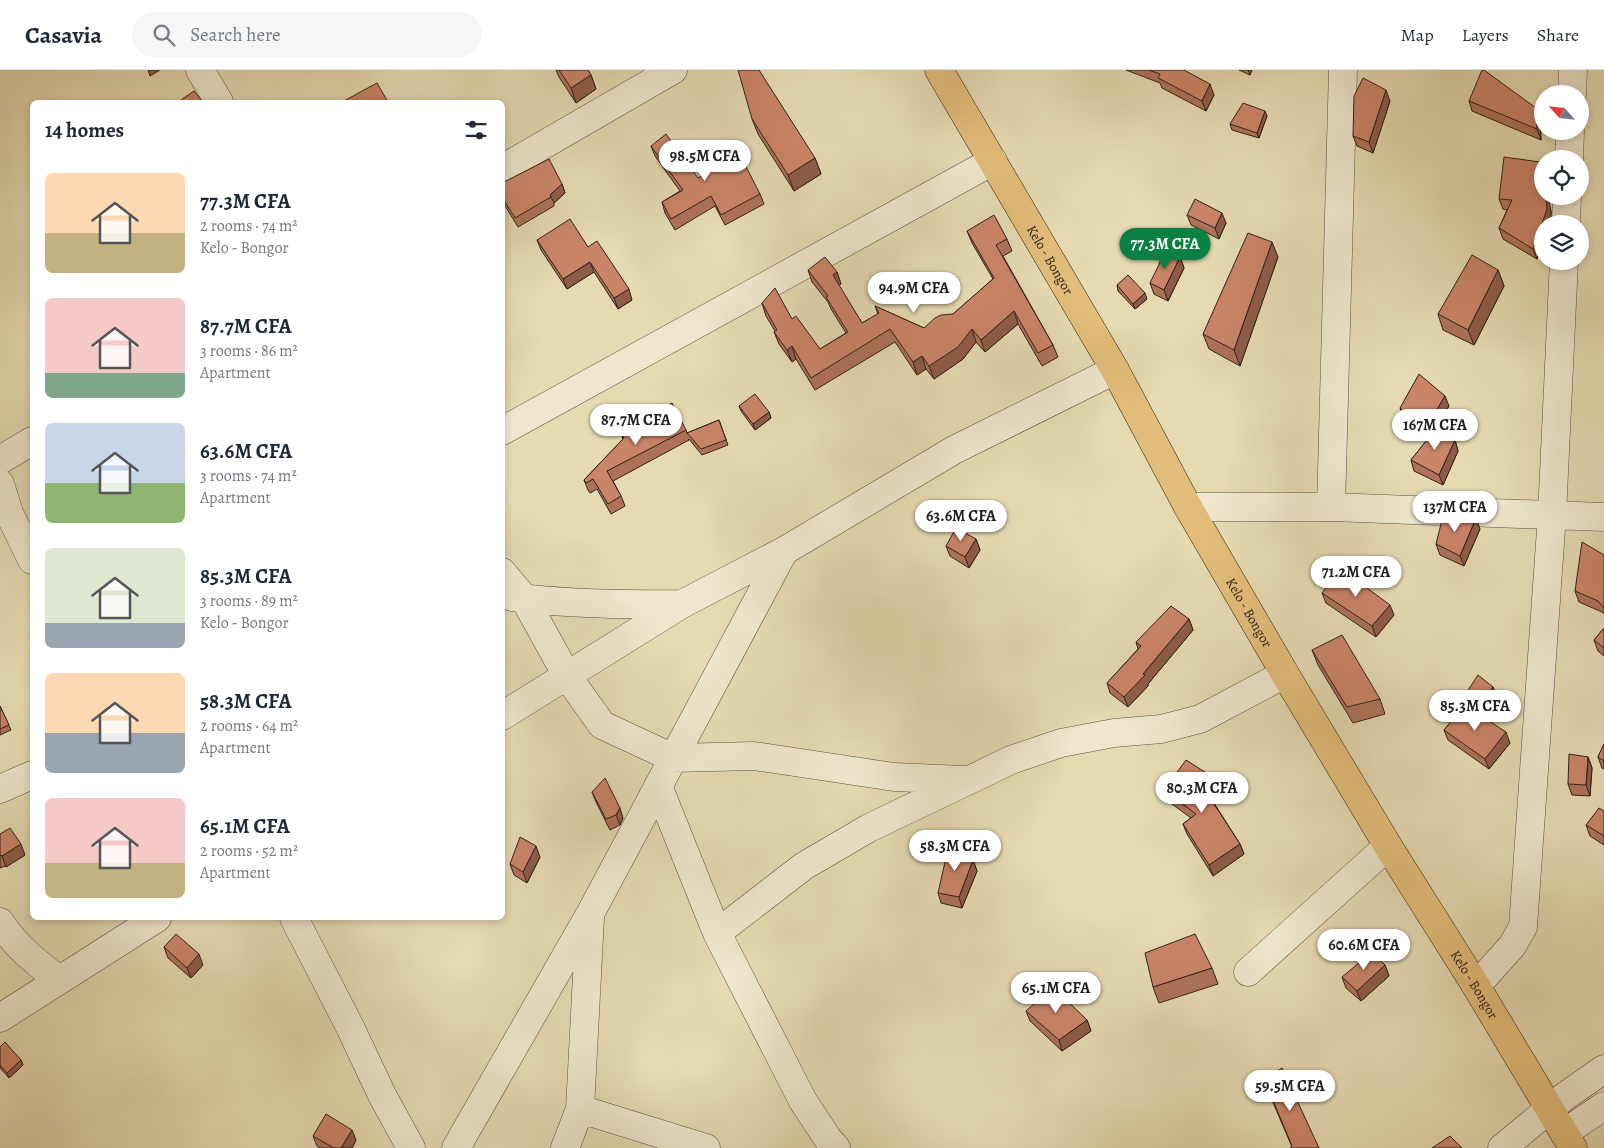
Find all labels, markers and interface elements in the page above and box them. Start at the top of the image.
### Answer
search box [132,12,482,57]
text: Casavia [25,19,102,51]
icon: search [150,21,178,49]
text: Search here [190,22,281,48]
text: Map [1401,23,1434,47]
text: Layers [1462,23,1509,47]
text: Share [1537,23,1579,47]
north arrow [1534,85,1589,140]
map controls [1534,85,1589,270]
text: 14 homes [45,116,124,144]
icon: filters [462,116,490,144]
pin: 98.5M CFA [648,140,762,182]
text: 98.5M CFA [670,145,740,167]
button: locate [1534,150,1589,205]
text: 77.3M CFA [200,187,291,215]
icon: home [85,193,145,253]
text: 2 rooms · 74 m² [200,215,298,237]
button: layers [1534,215,1589,270]
street label: Kelo - Bongor [1022,221,1078,299]
pin: 77.3M CFA [1108,228,1222,270]
text: 77.3M CFA [1131,233,1199,255]
text: Kelo - Bongor [200,237,289,259]
pin: 94.9M CFA [857,272,971,314]
text: 94.9M CFA [879,277,949,299]
text: 87.7M CFA [200,312,292,340]
icon: home [85,318,145,378]
text: 3 rooms · 86 m² [200,340,298,362]
text: Apartment [200,362,271,384]
pin: 87.7M CFA [579,404,693,446]
pin: 167M CFA [1383,408,1487,451]
text: 87.7M CFA [601,409,671,431]
text: 167M CFA [1403,414,1467,436]
text: 63.6M CFA [200,437,292,465]
icon: home [85,443,145,503]
text: 3 rooms · 74 m² [200,465,297,487]
text: Apartment [200,487,271,509]
pin: 137M CFA [1403,490,1507,533]
text: 137M CFA [1423,496,1487,518]
pin: 63.6M CFA [904,500,1018,542]
text: 63.6M CFA [926,505,996,527]
pin: 71.2M CFA [1299,556,1413,598]
text: 71.2M CFA [1322,561,1390,583]
text: 85.3M CFA [200,562,292,590]
icon: home [85,568,145,628]
street label: Kelo - Bongor [1222,574,1277,651]
text: 3 rooms · 89 m² [200,590,298,612]
text: Kelo - Bongor [200,612,289,634]
text: 58.3M CFA [200,687,292,715]
pin: 85.3M CFA [1418,690,1532,732]
icon: home [85,693,145,753]
text: 85.3M CFA [1440,695,1510,717]
text: 2 rooms · 64 m² [200,715,298,737]
text: Apartment [200,737,271,759]
pin: 80.3M CFA [1145,772,1259,814]
text: 80.3M CFA [1166,777,1238,799]
text: 65.1M CFA [200,812,290,840]
icon: home [85,818,145,878]
pin: 58.3M CFA [898,830,1012,872]
text: 58.3M CFA [920,835,990,857]
text: 2 rooms · 52 m² [200,840,298,862]
text: Apartment [200,862,271,884]
pin: 60.6M CFA [1307,928,1421,971]
text: 60.6M CFA [1328,934,1400,956]
street label: Kelo - Bongor [1446,946,1503,1023]
pin: 65.1M CFA [999,972,1113,1014]
text: 65.1M CFA [1022,977,1090,999]
pin: 59.5M CFA [1233,1070,1347,1112]
text: 59.5M CFA [1255,1075,1325,1097]

